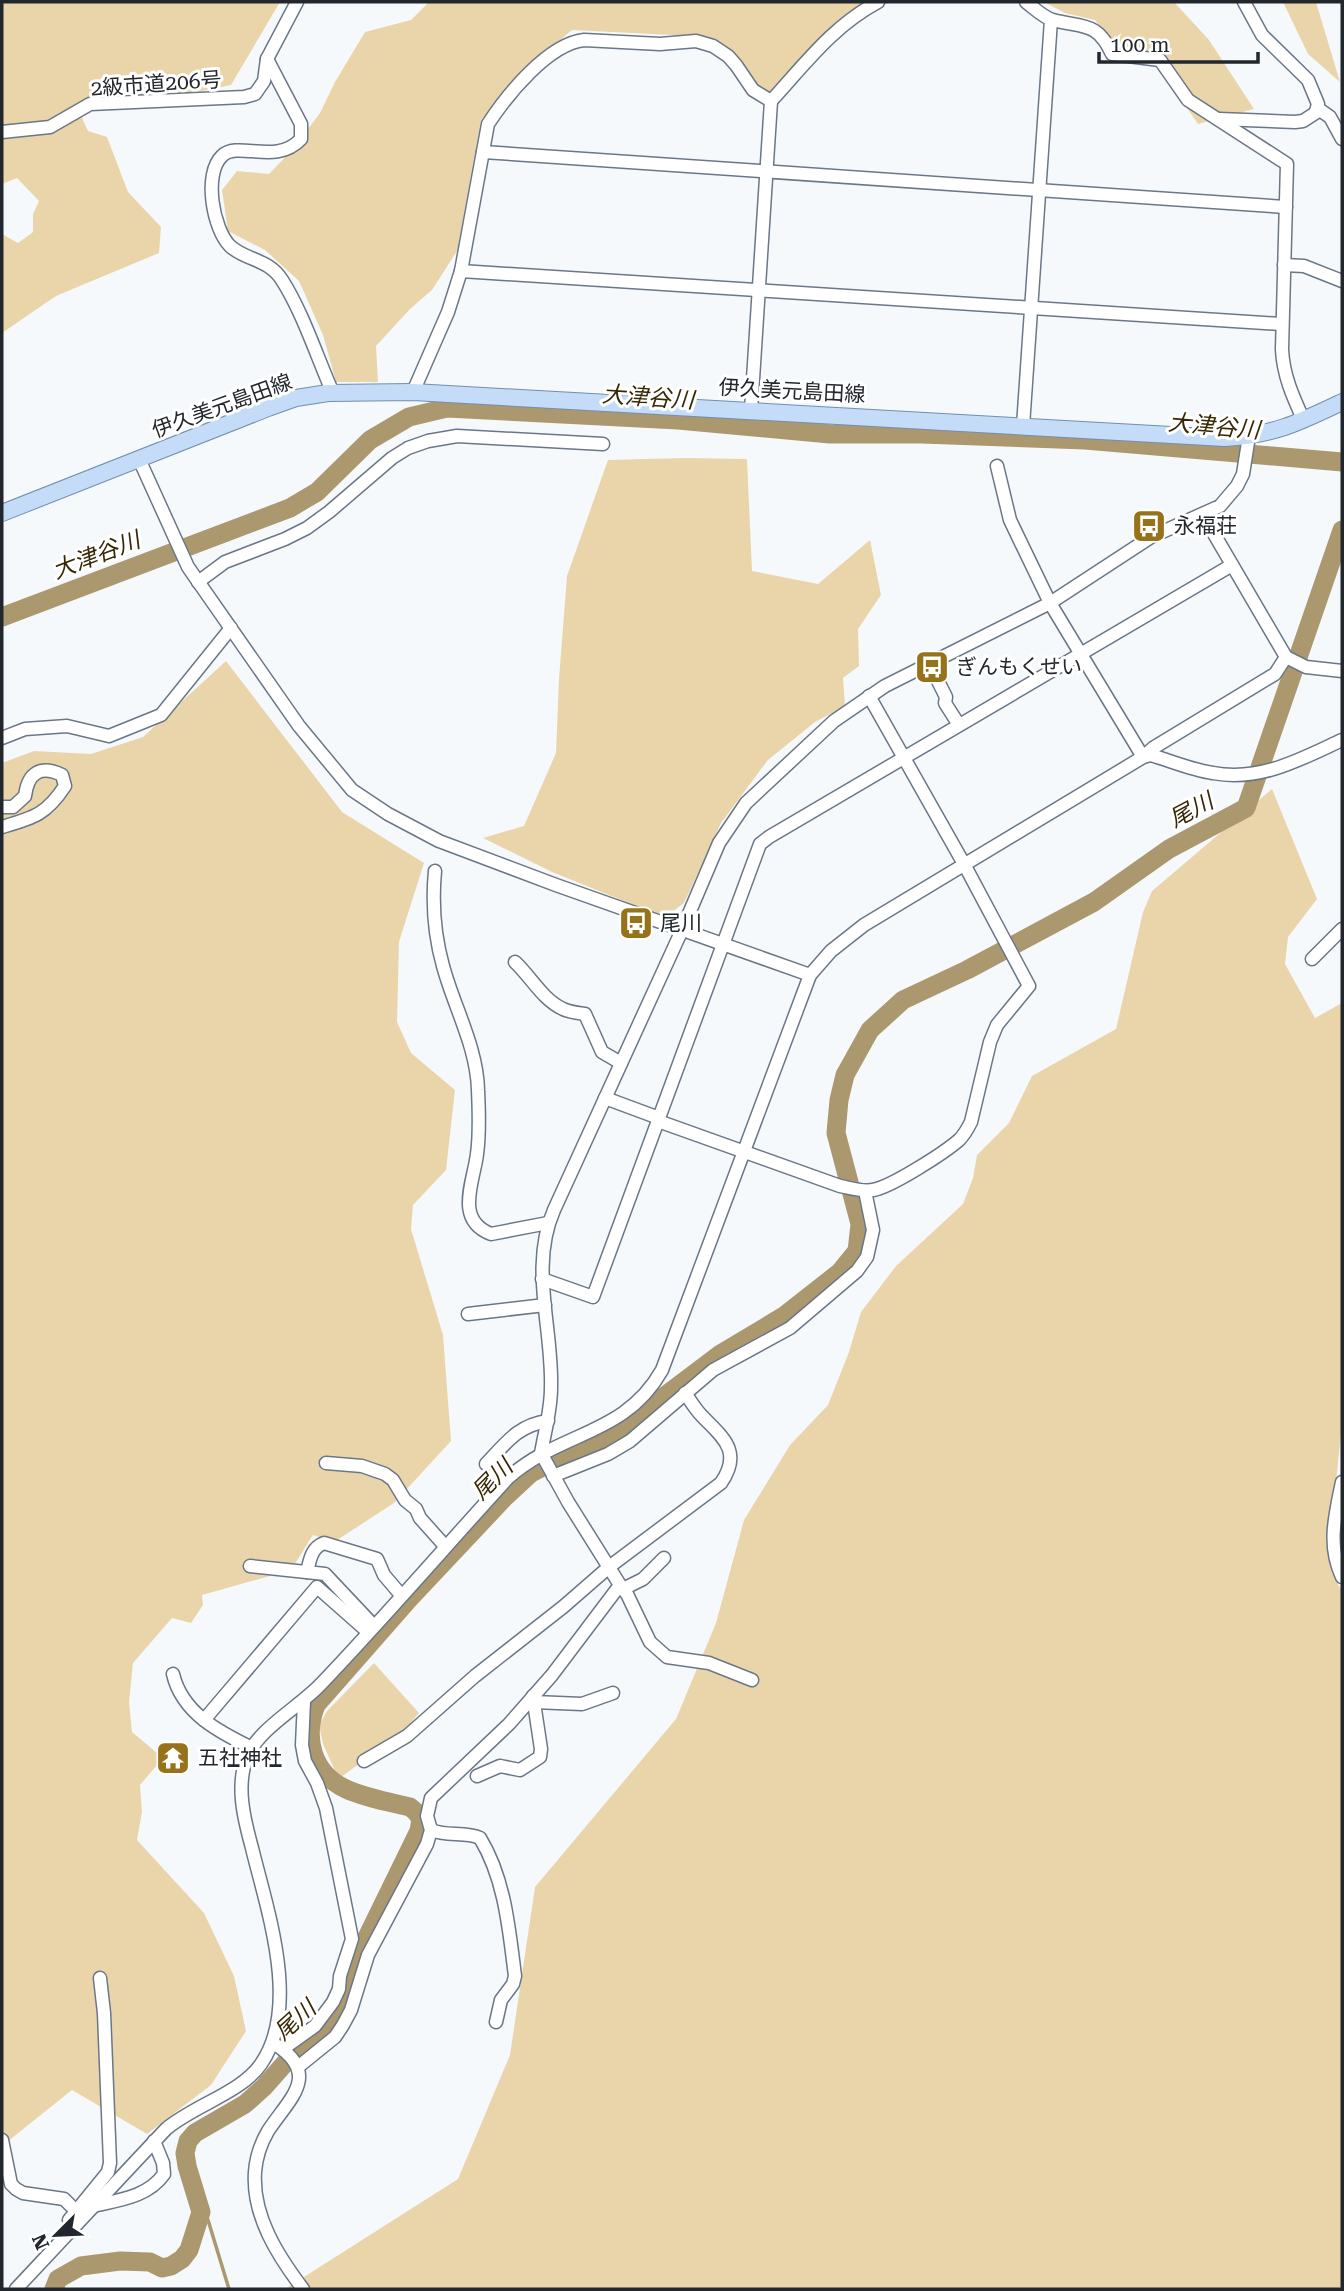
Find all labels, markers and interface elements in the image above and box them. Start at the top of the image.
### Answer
scale bar [1099,21,1258,65]
text: 100 m [1110,33,1170,57]
street label: 2級市道206号 [90,67,222,101]
street label: 伊久美元島田線 [149,370,295,442]
street label: 伊久美元島田線 [718,375,866,407]
water label: 大津谷川 [601,381,698,414]
water label: 大津谷川 [1167,409,1264,444]
bus stop icon: 永福荘 [1130,507,1168,545]
place label: 永福荘 [1174,514,1237,538]
water label: 大津谷川 [48,525,147,585]
bus stop icon: ぎんもくせい [913,648,951,686]
place label: ぎんもくせい [956,655,1082,679]
water label: 尾川 [1165,786,1221,833]
bus stop icon: 尾川 [617,904,655,942]
place label: 尾川 [660,911,702,935]
water label: 尾川 [467,1451,520,1505]
temple icon: 五社神社 [154,1739,192,1777]
place label: 五社神社 [198,1746,282,1770]
water label: 尾川 [269,1993,324,2046]
north arrow [21,2200,91,2270]
text: N [27,2230,54,2253]

